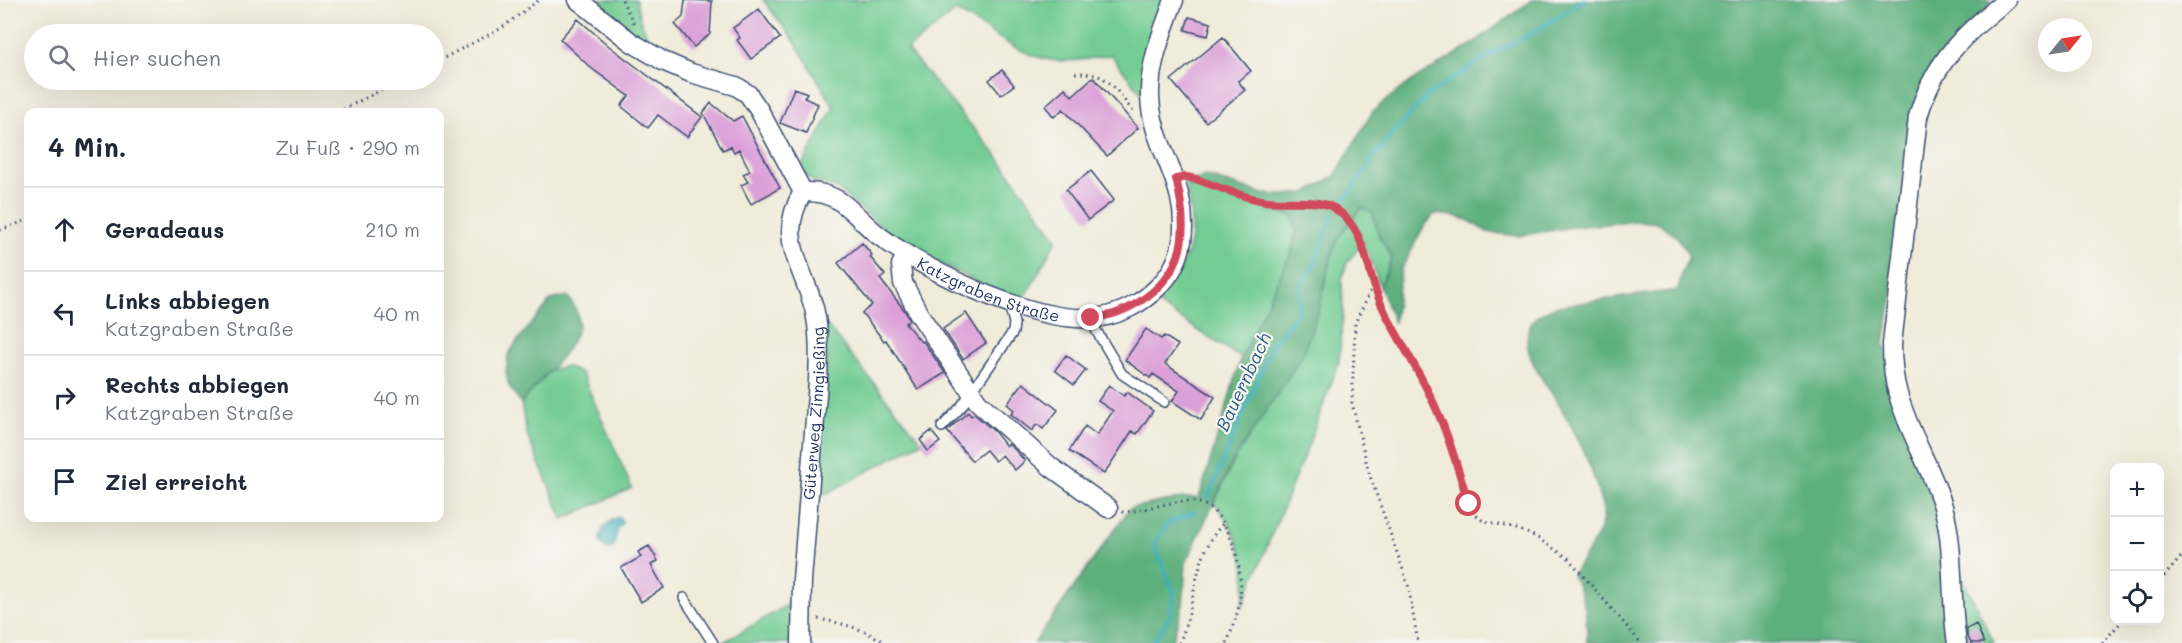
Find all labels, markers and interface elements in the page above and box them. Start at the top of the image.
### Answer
north arrow [2038,18,2092,72]
search box [24,24,444,90]
icon: search [45,41,78,74]
text: Hier suchen [93,43,221,72]
text: 4 Min. [48,130,127,164]
text: Zu Fuß · 290 m [275,134,420,160]
icon: ahead [48,213,81,246]
text: Geradeaus [105,215,224,244]
text: 210 m [365,216,420,242]
street label: Katzgraben Straße [914,252,1061,326]
text: Links abbiegen [105,286,270,315]
icon: left [48,297,81,330]
text: 40 m [374,300,420,326]
route end [1077,304,1103,330]
text: Katzgraben Straße [105,315,294,341]
street label: Güterweg Zinngießing [798,326,829,501]
water label: Bauernbach [1210,329,1276,435]
text: Rechts abbiegen [105,370,289,399]
icon: right [48,381,81,414]
text: 40 m [374,384,420,410]
text: Katzgraben Straße [105,399,294,425]
map controls [2110,463,2164,625]
button: + [2110,463,2164,517]
icon: arrive [48,465,81,498]
text: Ziel erreicht [105,467,247,496]
route start [1455,490,1481,516]
button: − [2110,517,2164,571]
button: locate [2110,571,2164,625]

